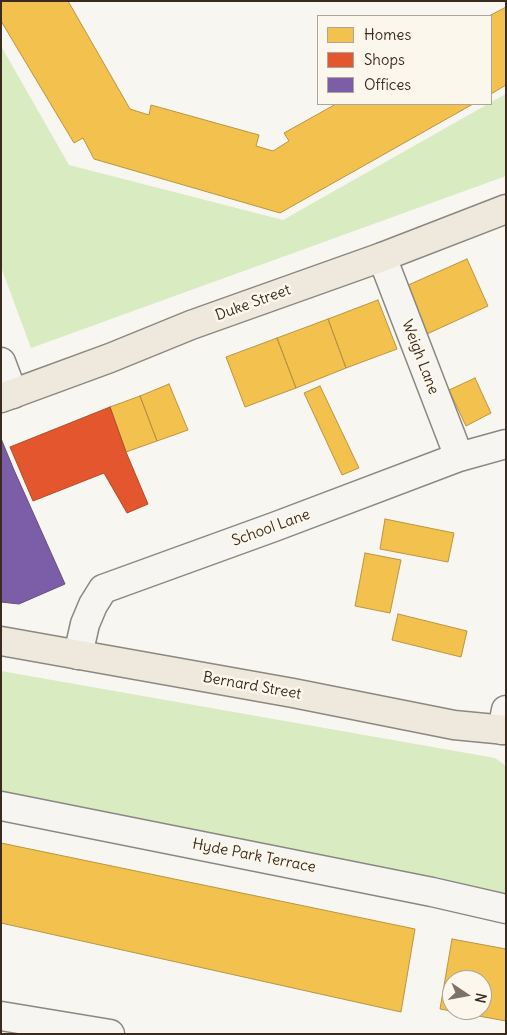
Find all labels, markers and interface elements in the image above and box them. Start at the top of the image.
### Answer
legend [317,15,492,105]
text: Homes [364,25,411,44]
text: Shops [364,50,405,69]
text: Offices [364,75,411,94]
street label: Duke Street [213,281,293,325]
street label: Weigh Lane [398,317,442,397]
street label: School Lane [229,506,313,550]
street label: Bernard Street [201,668,303,704]
street label: Hyde Park Terrace [191,835,317,877]
north arrow [442,970,492,1020]
text: N [471,991,491,1005]

